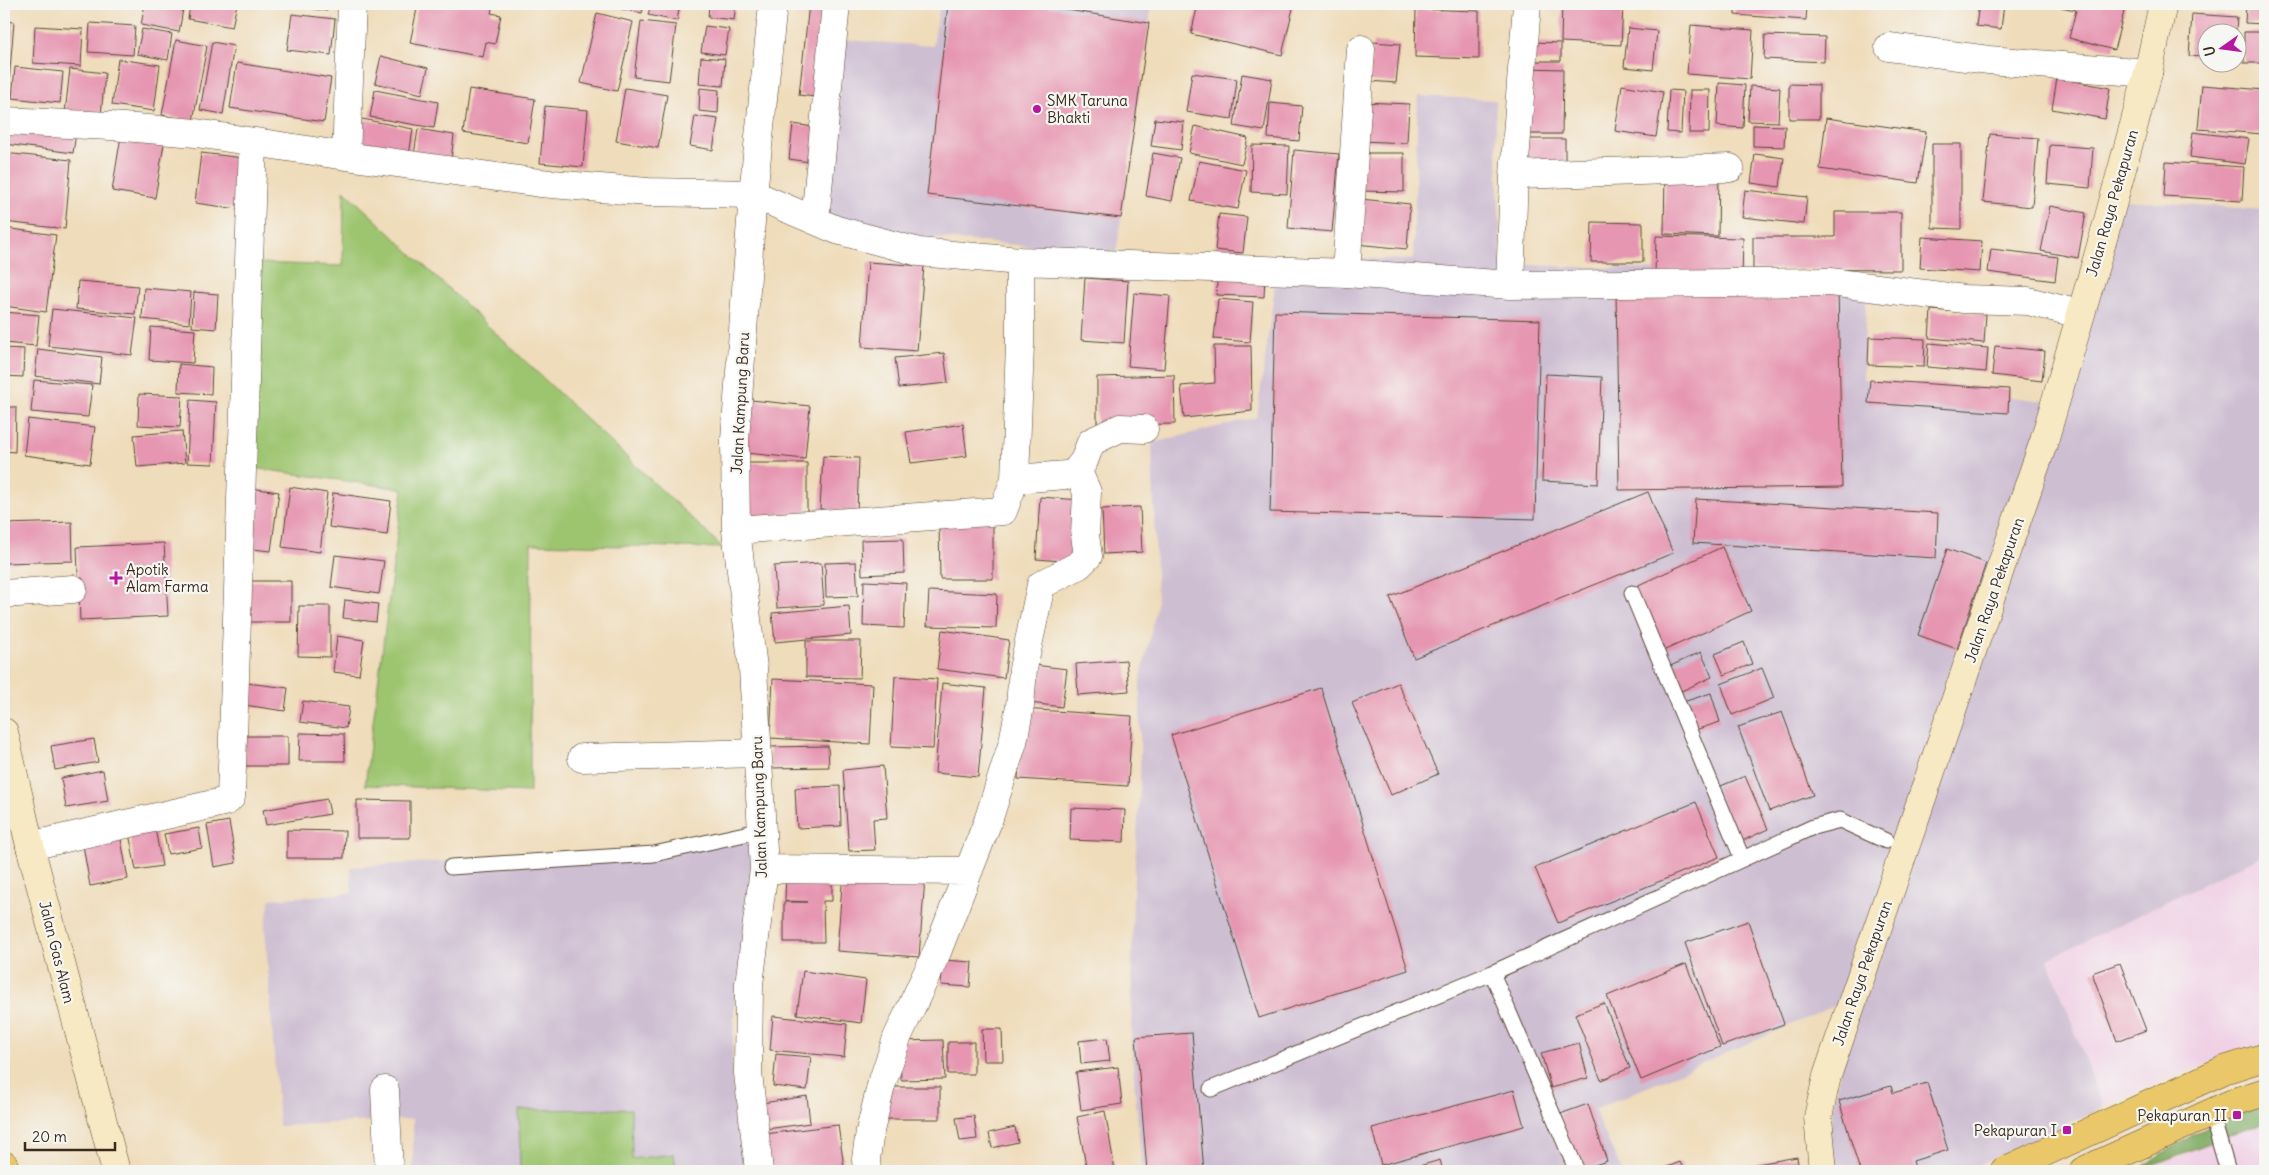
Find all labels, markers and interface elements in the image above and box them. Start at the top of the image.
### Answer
north arrow [2196,22,2246,72]
text: U [2199,44,2219,58]
place label: SMK Taruna Bhakti [1047,91,1128,127]
marker: SMK Taruna Bhakti [1031,103,1043,115]
street label: Jalan Raya Pekapuran [2082,127,2142,279]
street label: Jalan Kampung Baru [727,331,753,475]
street label: Jalan Raya Pekapuran [1960,515,2028,665]
place label: Apotik Alam Farma [126,560,209,596]
marker: Apotik Alam Farma [110,572,122,584]
street label: Jalan Kampung Baru [747,735,771,879]
street label: Jalan Raya Pekapuran [1828,898,1896,1048]
street label: Jalan Gas Alam [35,899,79,1005]
place label: Pekapuran II [2137,1106,2227,1125]
marker: Pekapuran II [2231,1109,2243,1121]
scale bar [25,1120,115,1152]
place label: Pekapuran I [1974,1121,2057,1140]
marker: Pekapuran I [2061,1124,2073,1136]
text: 20 m [32,1127,67,1146]

